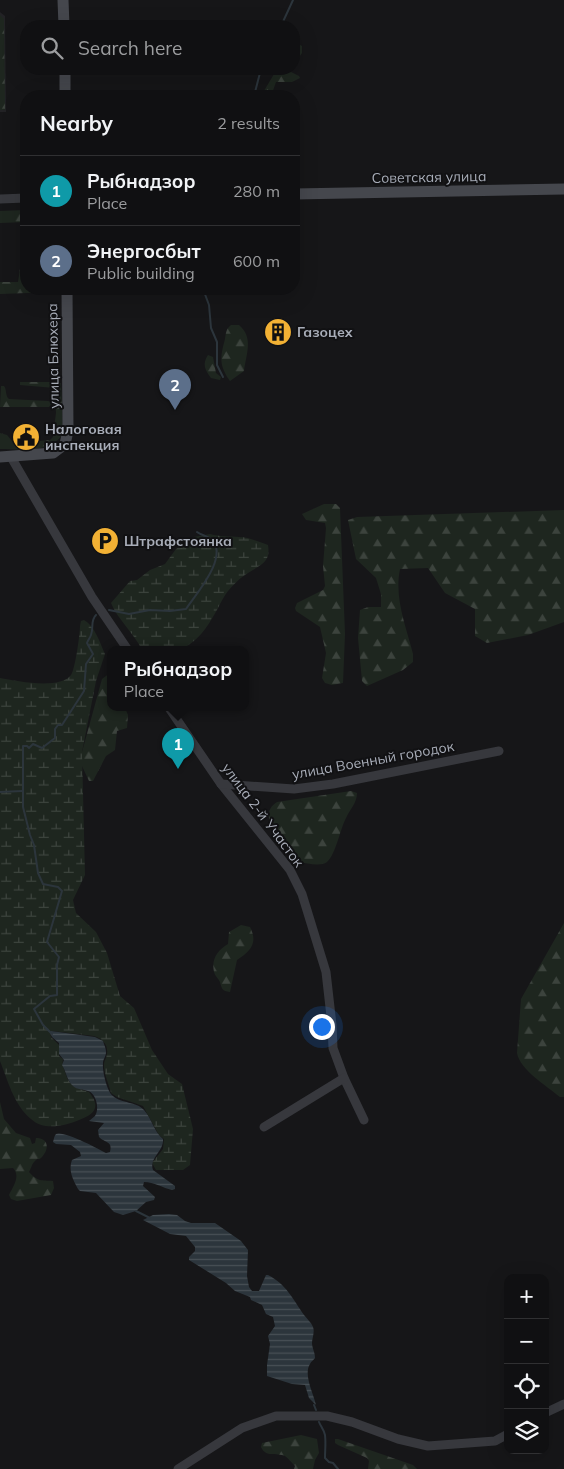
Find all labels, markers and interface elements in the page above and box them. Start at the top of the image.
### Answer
search box [20,20,300,75]
icon: search [38,34,66,62]
text: Search here [78,36,182,60]
text: Nearby [40,110,113,136]
text: 2 results [217,113,280,133]
street label: Советская улица [371,167,487,187]
text: Рыбнадзор [87,169,195,193]
text: 1 [51,181,61,201]
text: 280 m [233,181,280,201]
text: Place [87,193,127,213]
text: Энергосбыт [87,239,201,263]
text: 2 [51,251,61,271]
text: 600 m [233,251,280,271]
text: Public building [87,263,195,283]
street label: улица Блюхера [43,303,63,409]
building icon: Газоцех [263,317,293,347]
place label: Газоцех [297,323,353,341]
pin: 2 [159,369,191,410]
place label: Налоговая инспекция [45,420,122,454]
public building icon: Налоговая инспекция [11,422,41,452]
parking icon: Штрафстоянка [90,526,120,556]
place label: Штрафстоянка [124,532,232,550]
popup [107,646,249,711]
text: Рыбнадзор [124,657,232,681]
text: Place [124,681,164,701]
pin: 1 [162,728,194,769]
street label: улица Военный городок [291,737,456,783]
street label: улица 2-й Участок [218,759,308,871]
your location [309,1014,335,1040]
map controls [504,1274,549,1454]
button: + [504,1274,549,1319]
button: − [504,1319,549,1364]
button: locate [504,1364,549,1409]
button: layers [504,1409,549,1454]

